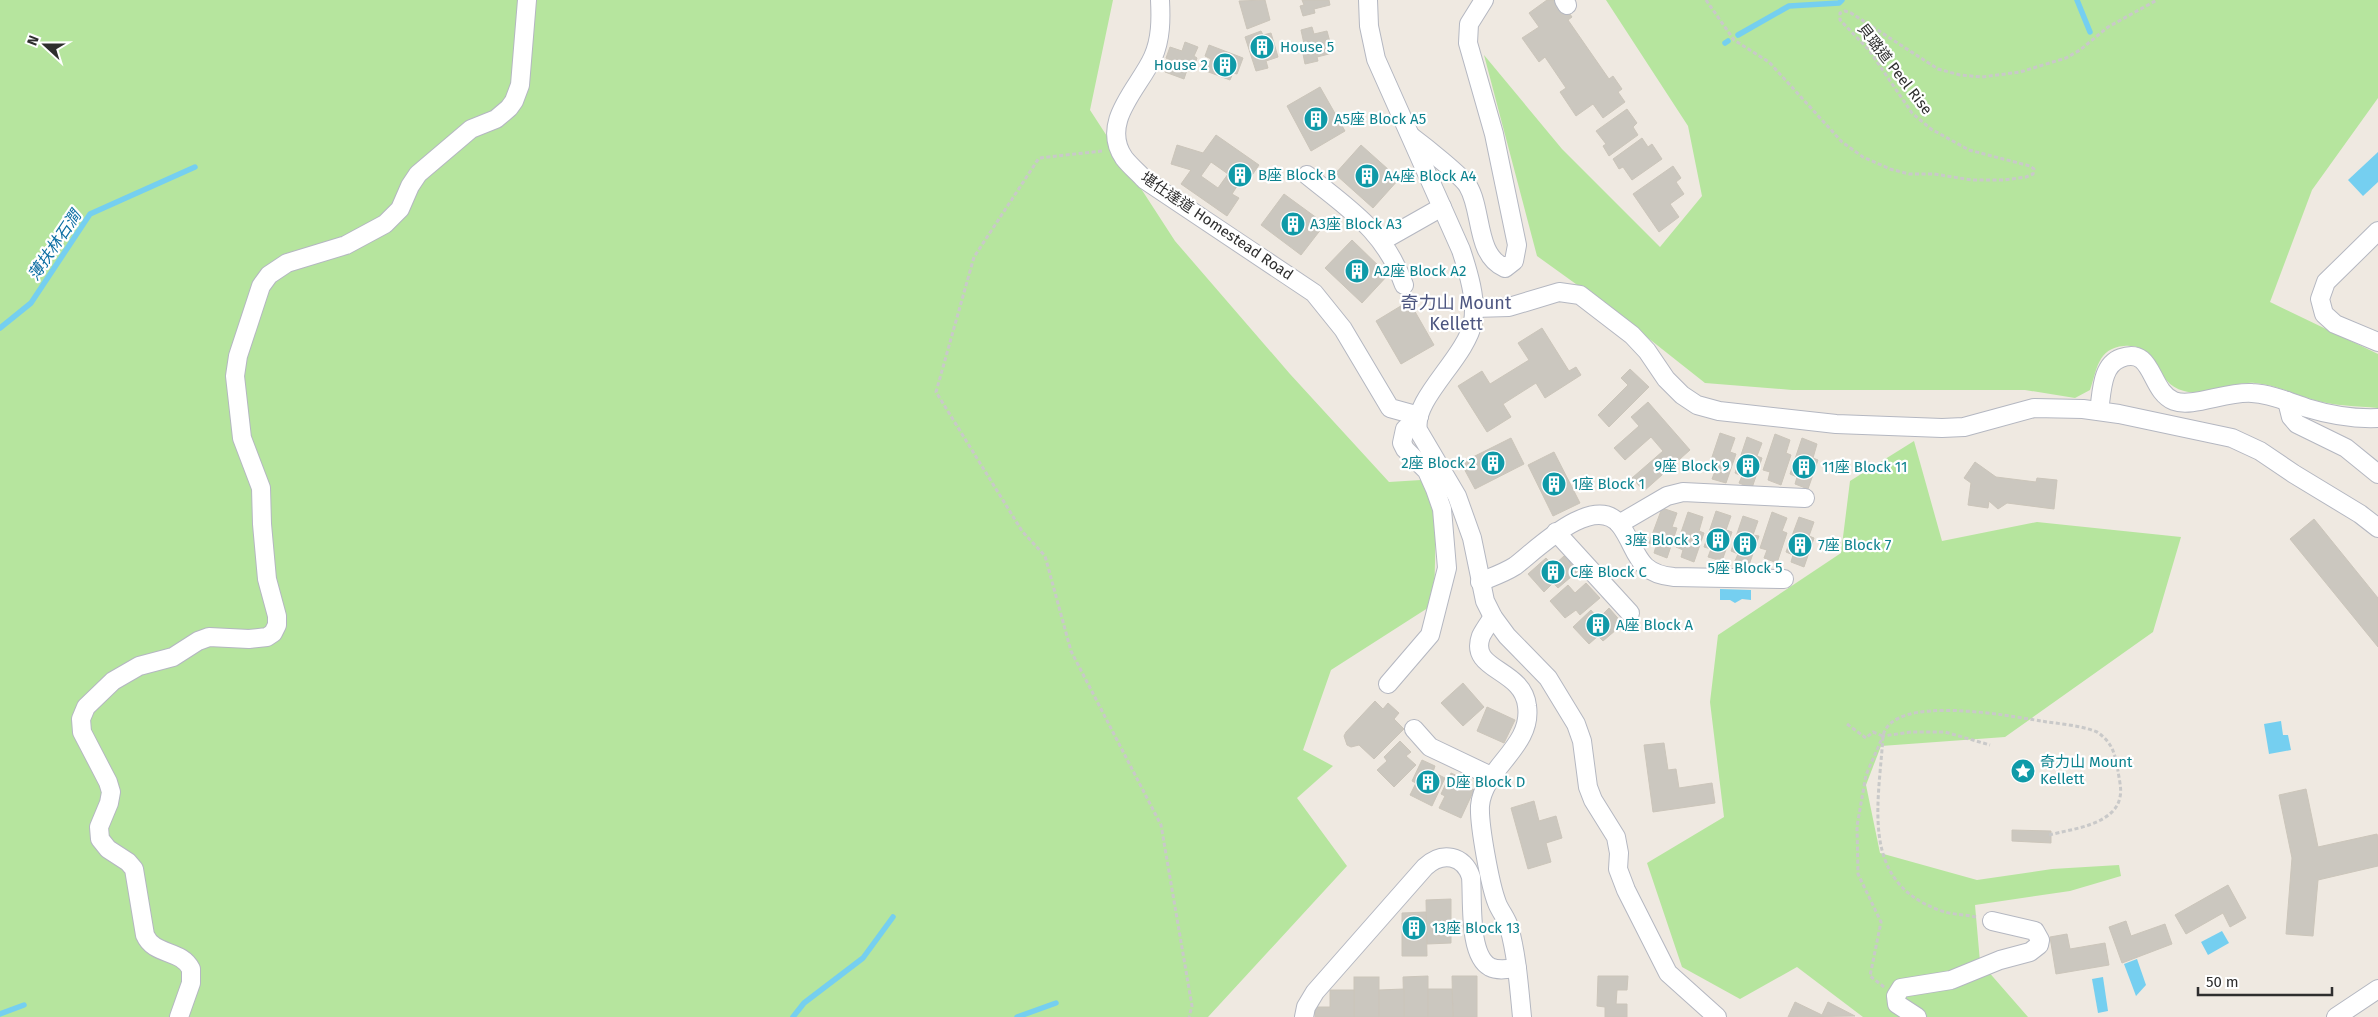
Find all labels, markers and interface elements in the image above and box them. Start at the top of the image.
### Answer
north arrow [20,20,70,70]
street label: 貝璐道 Peel Rise [1854,20,1936,118]
text: N [24,33,43,48]
building icon: House 5 [1249,34,1275,60]
place label: House 5 [1280,38,1334,56]
building icon: House 2 [1212,52,1238,78]
place label: House 2 [1154,56,1208,74]
building icon: A5座 Block A5 [1303,106,1329,132]
place label: A5座 Block A5 [1334,110,1426,128]
building icon: B座 Block B [1227,162,1253,188]
building icon: A4座 Block A4 [1354,163,1380,189]
place label: B座 Block B [1258,166,1336,184]
place label: A4座 Block A4 [1384,167,1477,185]
street label: 堪仕達道 Homestead Road [1137,168,1297,284]
water label: 薄扶林石澗 [24,205,86,284]
building icon: A3座 Block A3 [1280,211,1306,237]
place label: A3座 Block A3 [1310,215,1402,233]
building icon: A2座 Block A2 [1344,258,1370,284]
place label: A2座 Block A2 [1374,262,1466,280]
district label: 奇力山 Mount Kellett [1401,292,1512,335]
building icon: 2座 Block 2 [1480,450,1506,476]
building icon: 9座 Block 9 [1735,453,1761,479]
place label: 2座 Block 2 [1401,454,1476,472]
building icon: 11座 Block 11 [1791,454,1817,480]
place label: 9座 Block 9 [1654,457,1730,475]
place label: 11座 Block 11 [1822,458,1908,476]
building icon: 1座 Block 1 [1541,471,1567,497]
place label: 1座 Block 1 [1572,475,1645,493]
building icon: 3座 Block 3 [1705,527,1731,553]
place label: 3座 Block 3 [1625,531,1700,549]
building icon: 5座 Block 5 [1732,531,1758,557]
building icon: 7座 Block 7 [1787,532,1813,558]
place label: 7座 Block 7 [1818,536,1892,554]
building icon: C座 Block C [1540,559,1566,585]
place label: 5座 Block 5 [1707,559,1783,577]
place label: C座 Block C [1570,563,1647,581]
building icon: A座 Block A [1585,612,1611,638]
place label: A座 Block A [1616,616,1694,634]
place label: 奇力山 Mount Kellett [2040,753,2133,788]
place icon: 奇力山 Mount Kellett [2010,758,2036,784]
building icon: D座 Block D [1415,769,1441,795]
place label: D座 Block D [1446,773,1525,791]
building icon: 13座 Block 13 [1401,915,1427,941]
place label: 13座 Block 13 [1432,919,1520,937]
scale bar [2198,964,2332,996]
text: 50 m [2206,973,2239,991]

